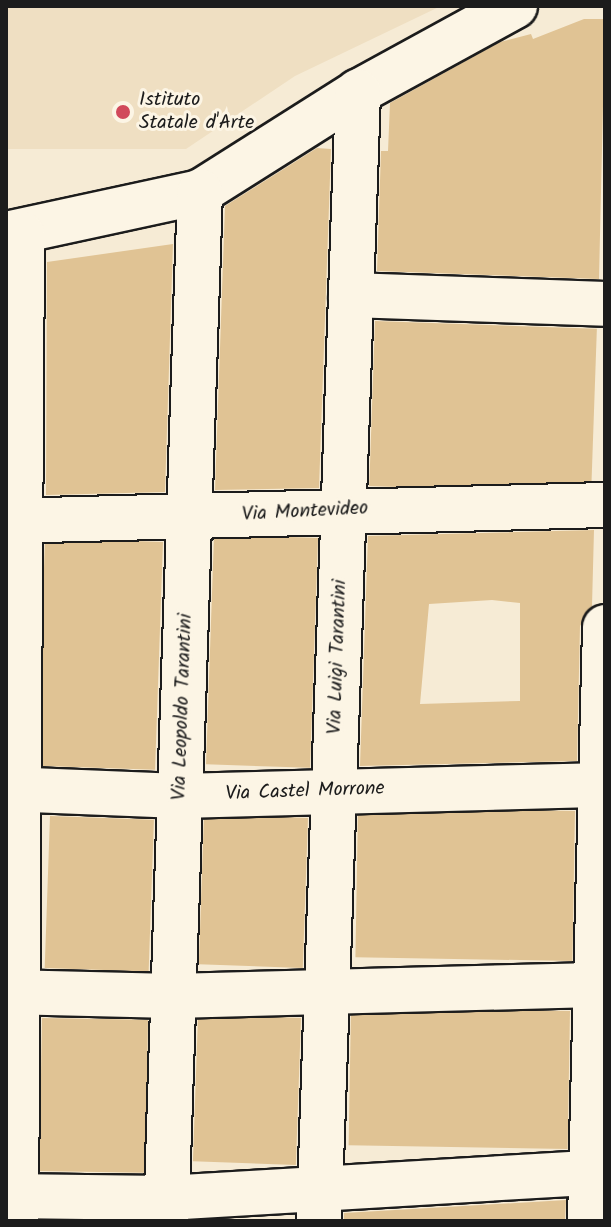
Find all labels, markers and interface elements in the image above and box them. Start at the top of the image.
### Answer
place label: Istituto Statale d'Arte [139,88,254,135]
marker: Istituto Statale d'Arte [114,103,132,121]
street label: Via Montevideo [241,497,369,527]
street label: Via Luigi Tarantini [323,579,353,735]
street label: Via Leopoldo Tarantini [168,613,198,801]
street label: Via Castel Morrone [225,777,385,807]

